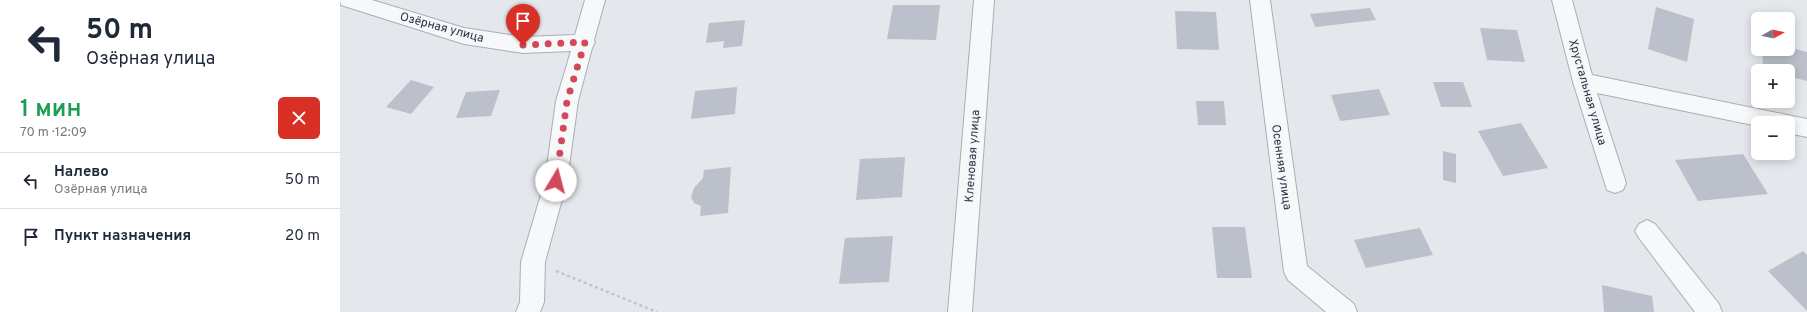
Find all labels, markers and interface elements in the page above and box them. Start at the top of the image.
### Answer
pin [506,4,540,45]
street label: Озёрная улица [398,9,485,47]
icon: arrive [512,10,534,32]
north arrow [1751,12,1795,56]
map controls [1751,12,1795,160]
text: 50 m [86,13,153,49]
icon: left [20,16,72,68]
street label: Хрустальная улица [1564,37,1610,147]
text: Озёрная улица [86,48,215,71]
button: + [1751,64,1795,108]
text: 1 мин [20,95,81,125]
button: close [278,97,320,139]
street label: Кленовая улица [962,109,984,203]
button: − [1751,116,1795,160]
street label: Осенняя улица [1267,123,1295,211]
text: 70 m · 12:09 [20,125,87,141]
position arrow [535,160,577,202]
text: Налево [54,163,109,182]
icon: left [20,170,42,192]
text: 50 m [285,171,320,190]
text: Озёрная улица [54,182,147,198]
icon: arrive [20,226,42,248]
text: Пункт назначения [54,227,191,246]
text: 20 m [285,227,320,246]

